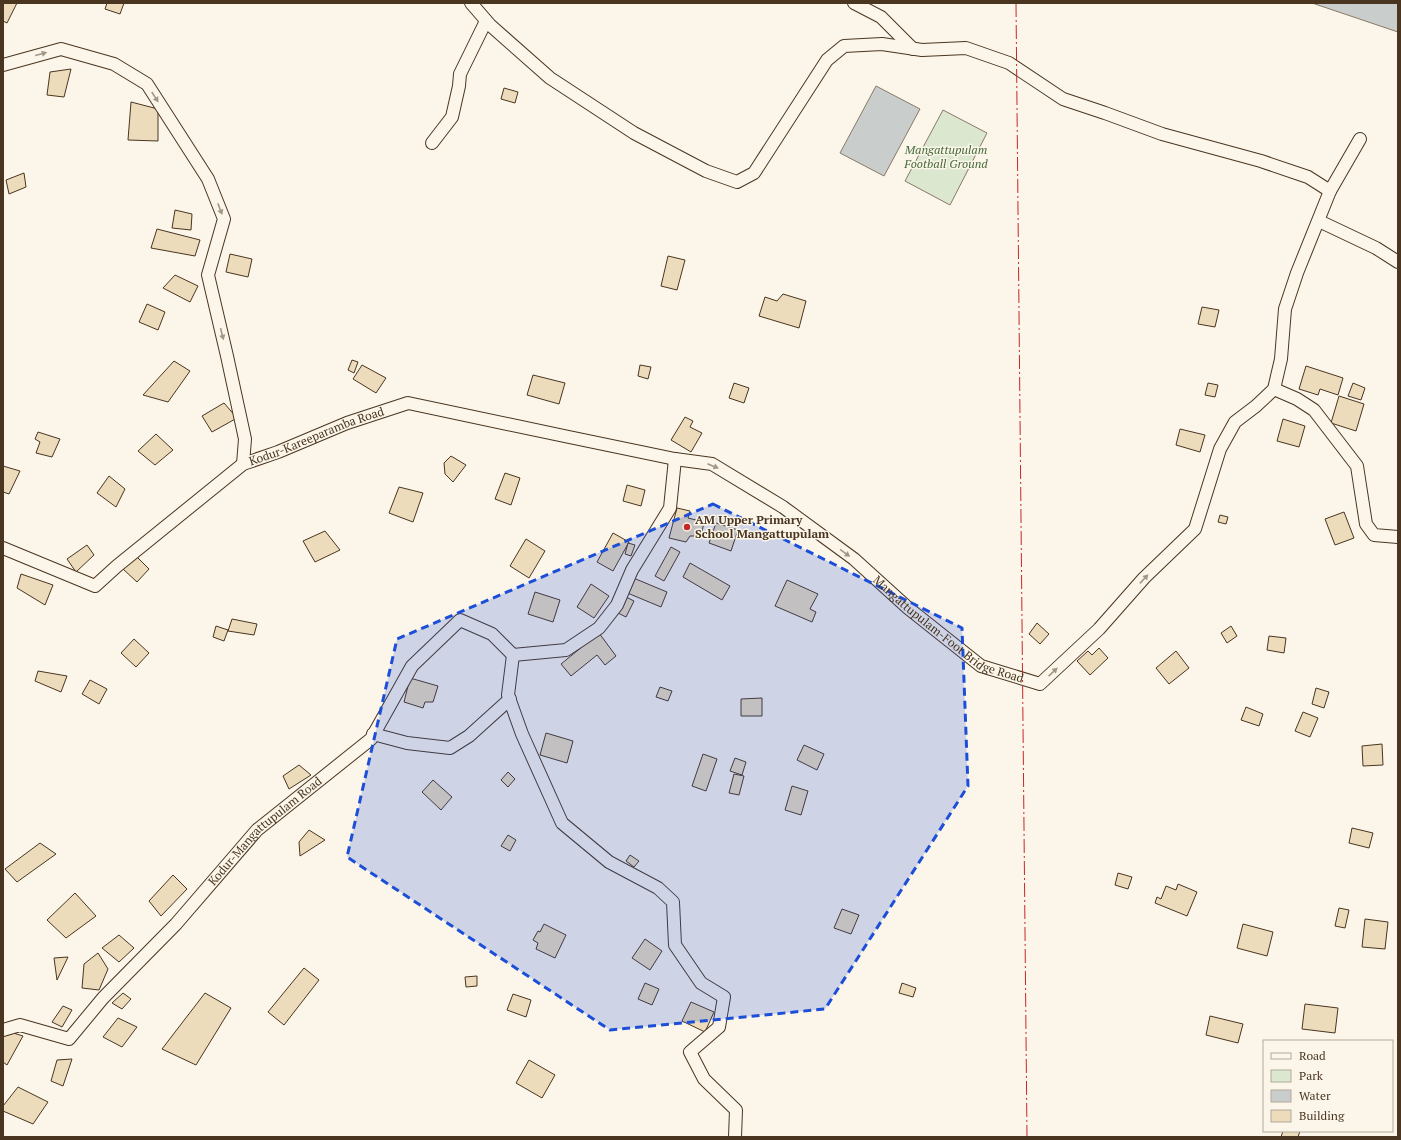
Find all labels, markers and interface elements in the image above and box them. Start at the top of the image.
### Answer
one-way arrow [34,51,47,57]
one-way arrow [151,92,159,102]
park label: Mangattupulam Football Ground [903,142,988,171]
one-way arrow [218,203,224,215]
one-way arrow [219,328,225,340]
street label: Kodur-Kareeparamba Road [247,403,386,468]
one-way arrow [708,464,720,470]
place label: AM Upper Primary School Mangattupulam [695,512,829,541]
marker: AM Upper Primary School Mangattupulam [682,522,692,532]
one-way arrow [840,548,851,557]
street label: Mangattupulam-Foot Bridge Road [870,572,1026,686]
one-way arrow [1139,574,1148,584]
one-way arrow [1048,667,1058,676]
street label: Kodur-Mangattupulam Road [205,773,325,888]
legend [1263,1040,1393,1132]
text: Road [1299,1048,1326,1063]
text: Park [1299,1068,1324,1083]
text: Water [1299,1088,1331,1103]
text: Building [1299,1108,1345,1123]

